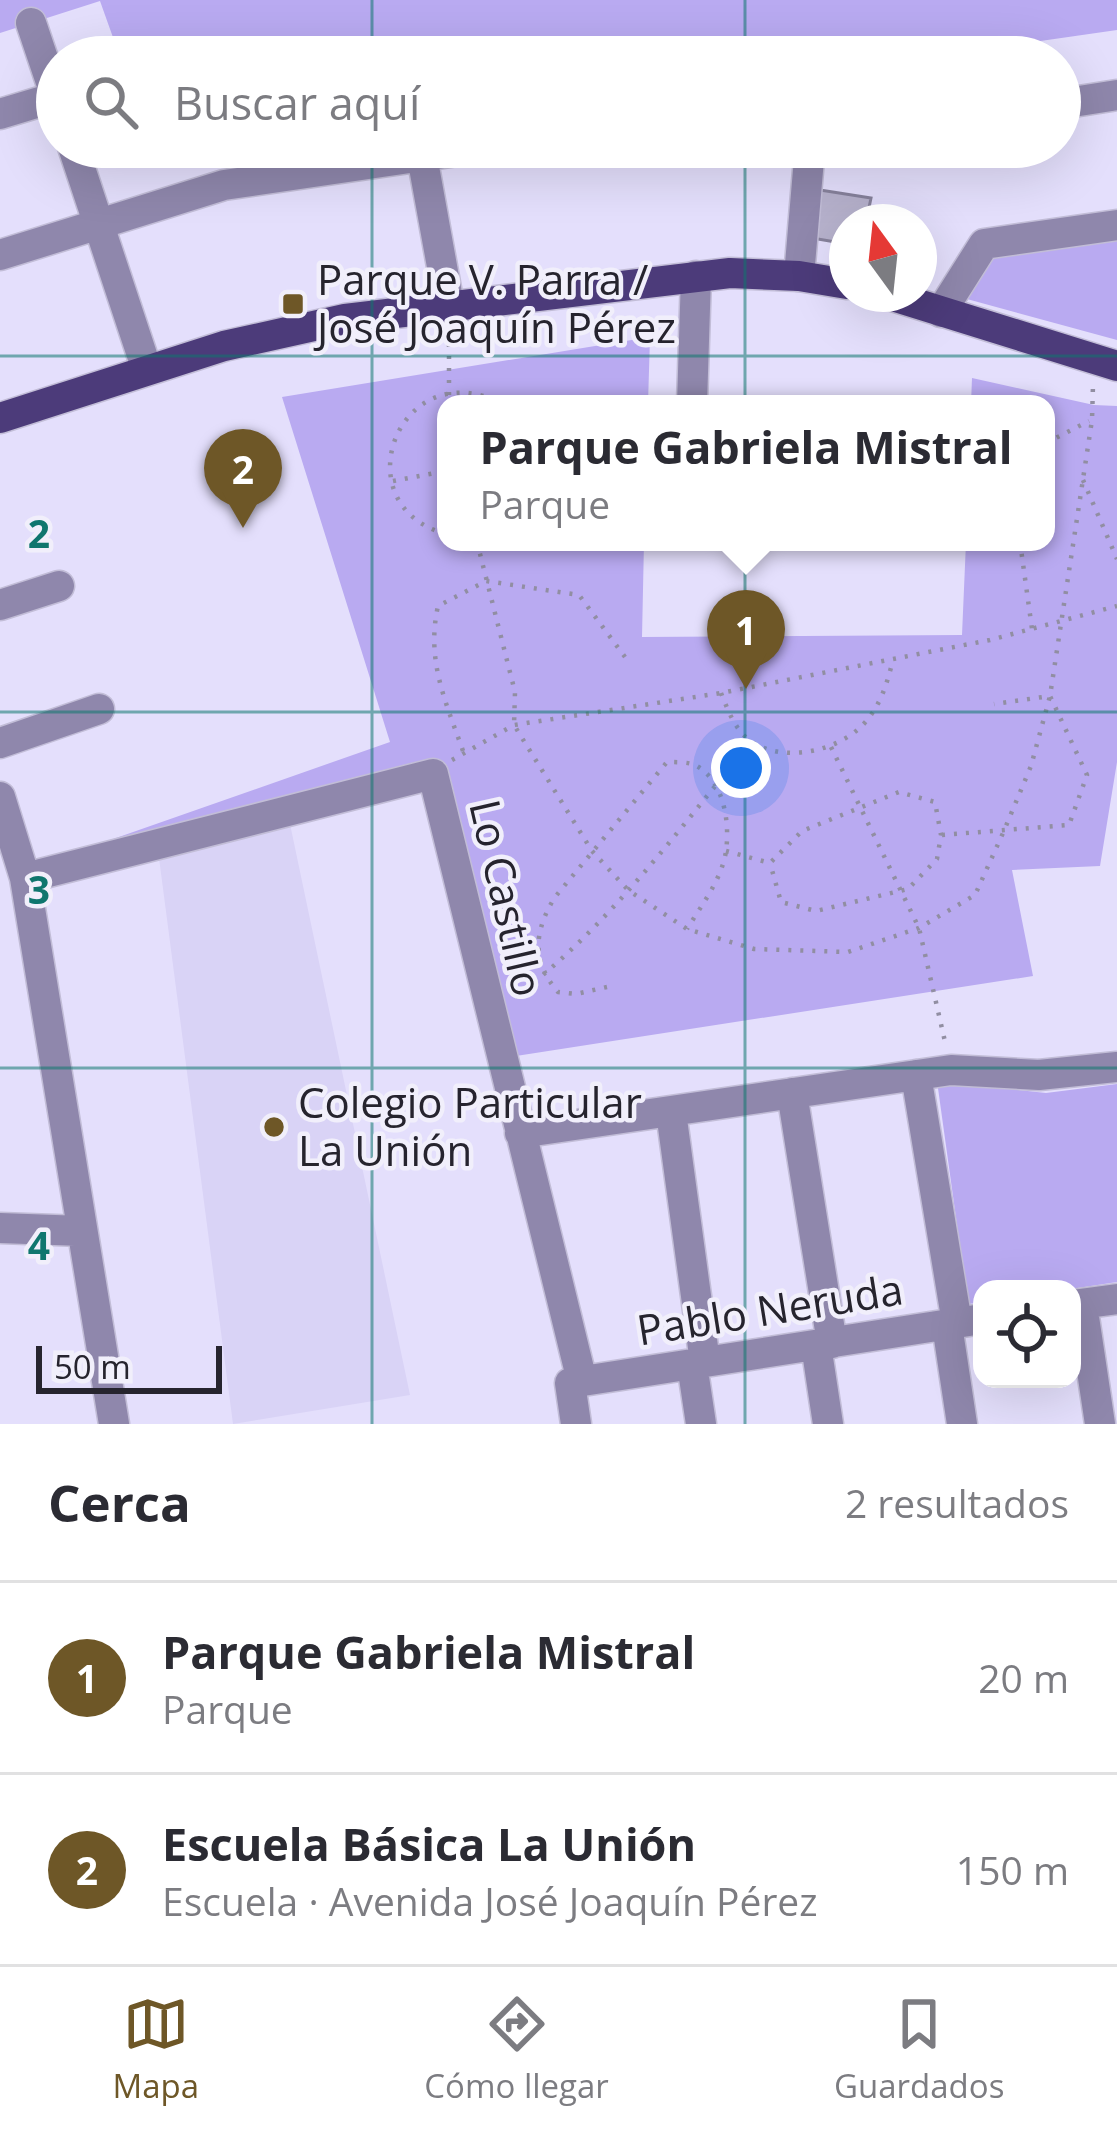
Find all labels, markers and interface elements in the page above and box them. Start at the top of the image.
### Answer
search box [36,36,1081,168]
icon: search [78,69,144,135]
text: Buscar aquí [174,72,420,133]
north arrow [829,204,937,312]
place label: Parque V. Parra / José Joaquín Pérez [313,250,676,355]
marker: Parque V. Parra / José Joaquín Pérez [280,291,306,317]
popup [437,395,1055,551]
text: Parque Gabriela Mistral [479,416,1013,477]
pin: 2 [204,429,282,528]
text: Parque [479,477,610,530]
text: 2 [28,506,50,559]
pin: 1 [707,590,785,689]
your location [711,738,771,798]
street label: Lo Castillo [457,794,558,1001]
text: 3 [28,862,50,915]
place label: Colegio Particular La Unión [298,1073,642,1178]
marker: Colegio Particular La Unión [261,1114,287,1140]
text: 4 [28,1218,50,1271]
street label: Pablo Neruda [633,1259,907,1358]
map controls [973,1280,1081,1388]
button: locate [973,1280,1081,1388]
scale bar [36,1340,222,1393]
text: 50 m [54,1344,131,1389]
text: Cerca [48,1467,191,1537]
text: 2 resultados [845,1476,1069,1529]
text: Parque Gabriela Mistral [162,1621,695,1682]
text: 1 [76,1651,98,1704]
text: 20 m [978,1651,1069,1704]
text: Parque [162,1682,293,1735]
text: Escuela Básica La Unión [162,1813,696,1874]
text: 2 [76,1843,98,1896]
text: 150 m [956,1843,1069,1896]
text: Escuela · Avenida José Joaquín Pérez [162,1874,818,1927]
tab: Mapa [113,1991,199,2108]
tab: Cómo llegar [424,1991,609,2108]
tab: Guardados [834,1991,1004,2108]

